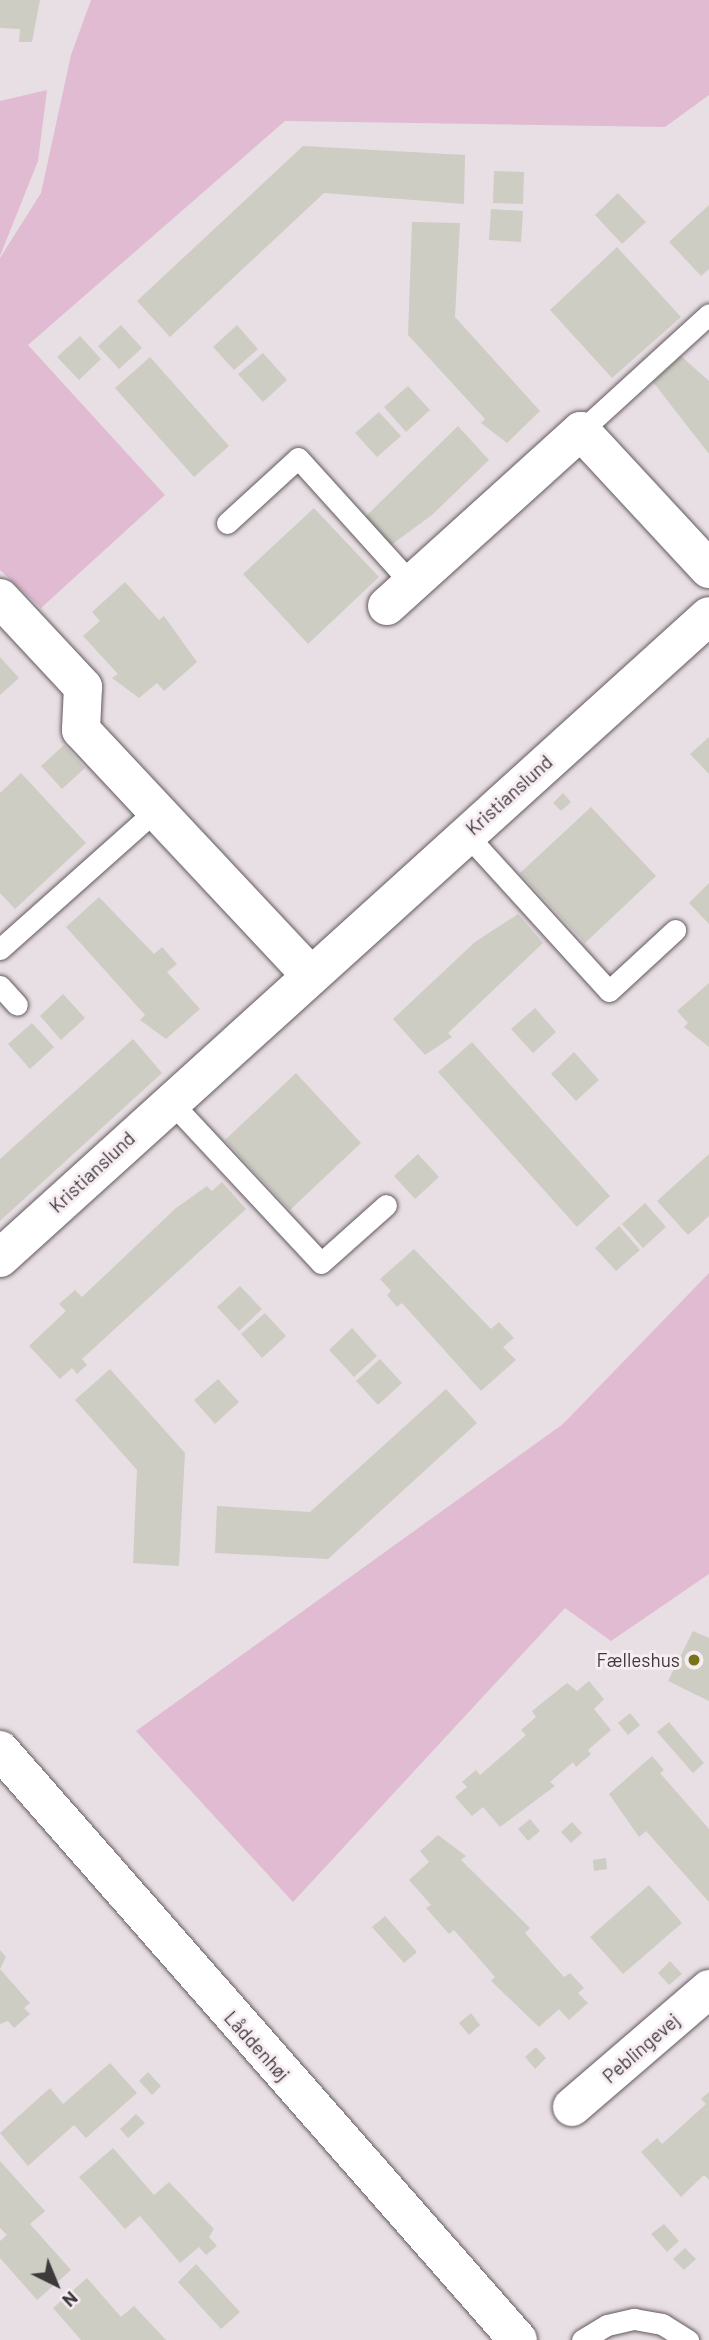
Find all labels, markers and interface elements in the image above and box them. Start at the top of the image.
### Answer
street label: Kristianslund [461,750,557,840]
street label: Kristianslund [45,1127,139,1217]
place label: Fælleshus [597,1649,680,1671]
marker: Fælleshus [686,1652,702,1668]
street label: Låddenhøj [220,2006,294,2086]
street label: Peblingevej [598,2008,684,2088]
north arrow [21,2249,91,2319]
text: N [58,2287,83,2312]

